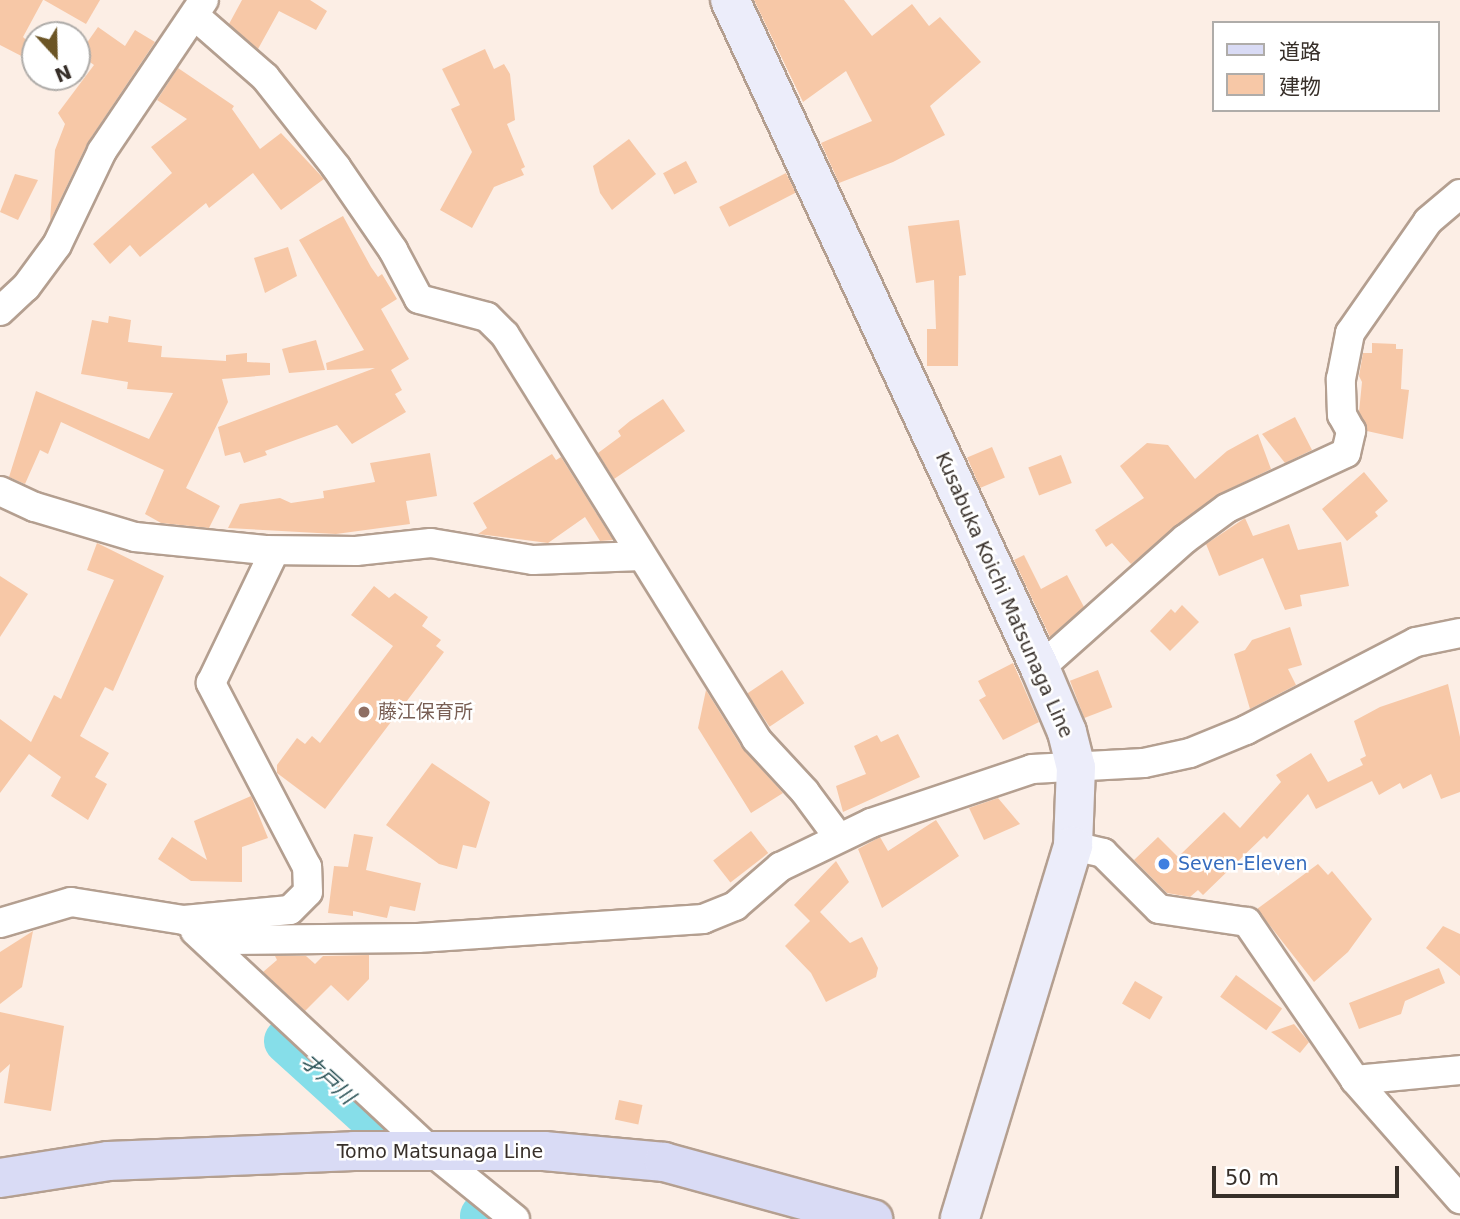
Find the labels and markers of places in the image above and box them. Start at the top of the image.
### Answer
place label: 藤江保育所 [378,701,473,723]
marker: 藤江保育所 [356,704,372,720]
place label: Seven-Eleven [1178,853,1308,875]
marker: Seven-Eleven [1156,856,1172,872]

